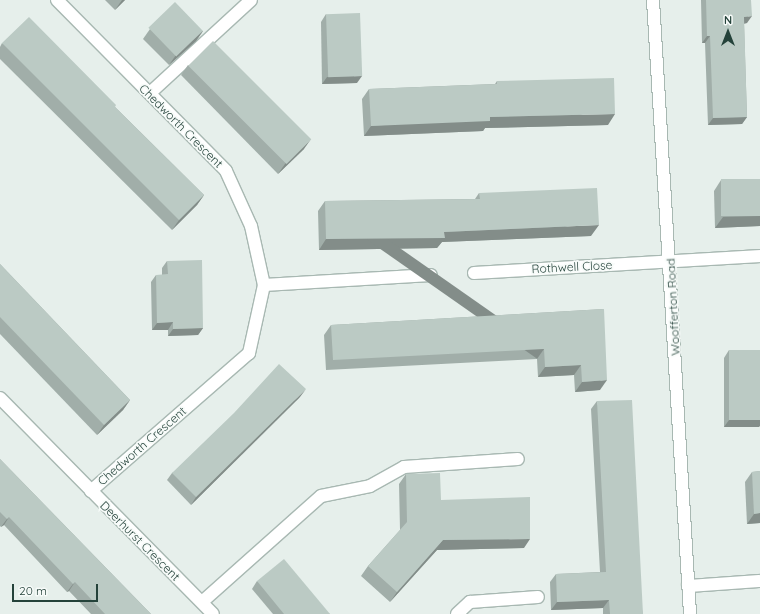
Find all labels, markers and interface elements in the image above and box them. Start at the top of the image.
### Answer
north arrow [708,12,748,52]
text: N [724,13,732,27]
street label: Chedworth Crescent [136,81,226,171]
street label: Rothwell Close [531,258,613,276]
street label: Woofferton Road [663,258,683,356]
street label: Chedworth Crescent [95,404,189,488]
street label: Deerhurst Crescent [97,498,183,584]
scale bar [14,576,100,602]
text: 20 m [19,583,47,598]

